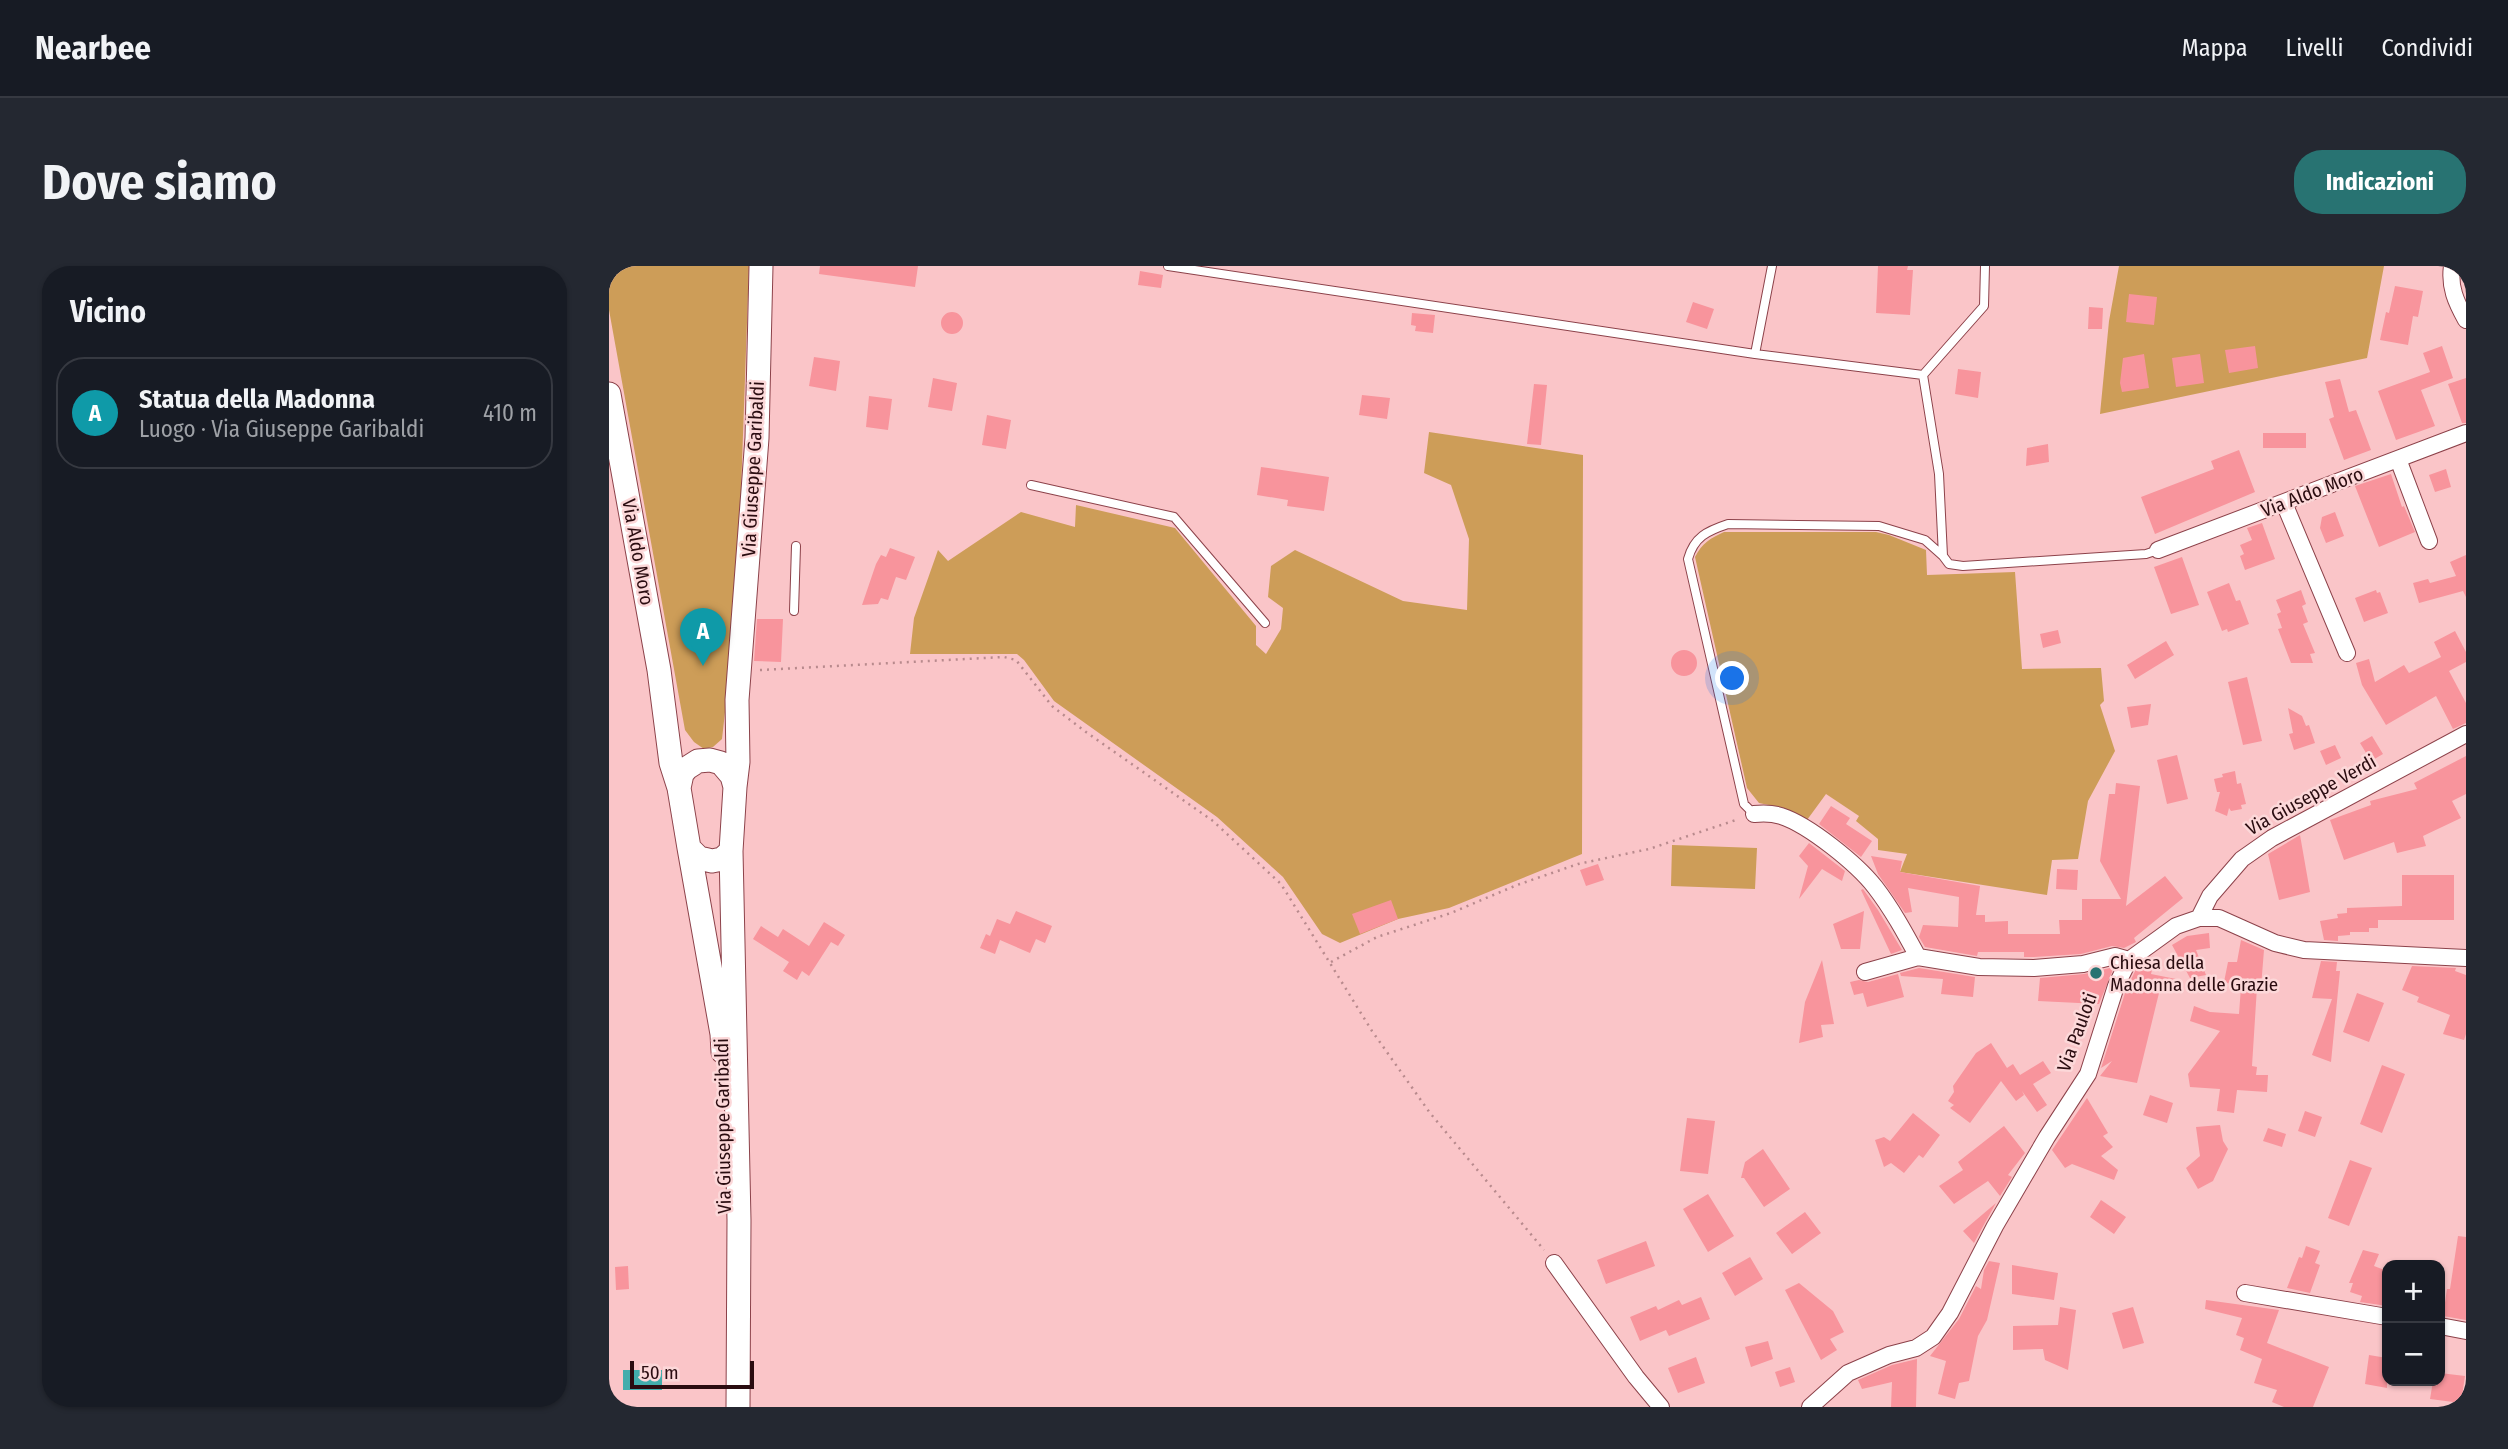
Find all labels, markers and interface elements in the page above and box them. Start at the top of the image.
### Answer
text: Nearbee [35,28,151,68]
text: Mappa [2182,34,2248,62]
text: Livelli [2286,34,2343,62]
text: Condividi [2381,34,2473,62]
button: Indicazioni [2294,150,2466,214]
text: Dove siamo [42,153,277,212]
text: Vicino [70,294,146,330]
street label: Via Giuseppe Garibaldi [737,381,769,557]
text: Statua della Madonna [139,384,375,415]
text: A [89,399,101,427]
text: 410 m [483,399,537,427]
text: Luogo · Via Giuseppe Garibaldi [139,415,424,443]
street label: Via Aldo Moro [2258,462,2366,522]
street label: Via Aldo Moro [617,497,659,607]
pin: A [680,608,726,666]
your location [1715,661,1749,695]
street label: Via Giuseppe Verdi [2242,750,2380,840]
place label: Chiesa della Madonna delle Grazie [2110,951,2278,996]
marker: Chiesa della Madonna delle Grazie [2088,965,2104,981]
street label: Via Pauloti [2052,989,2102,1075]
street label: Via Giuseppe Garibaldi [710,1038,736,1214]
map controls [2382,1260,2445,1386]
button: + [2382,1260,2445,1323]
button: − [2382,1323,2445,1386]
scale bar [630,1358,754,1390]
text: 50 m [641,1361,679,1384]

